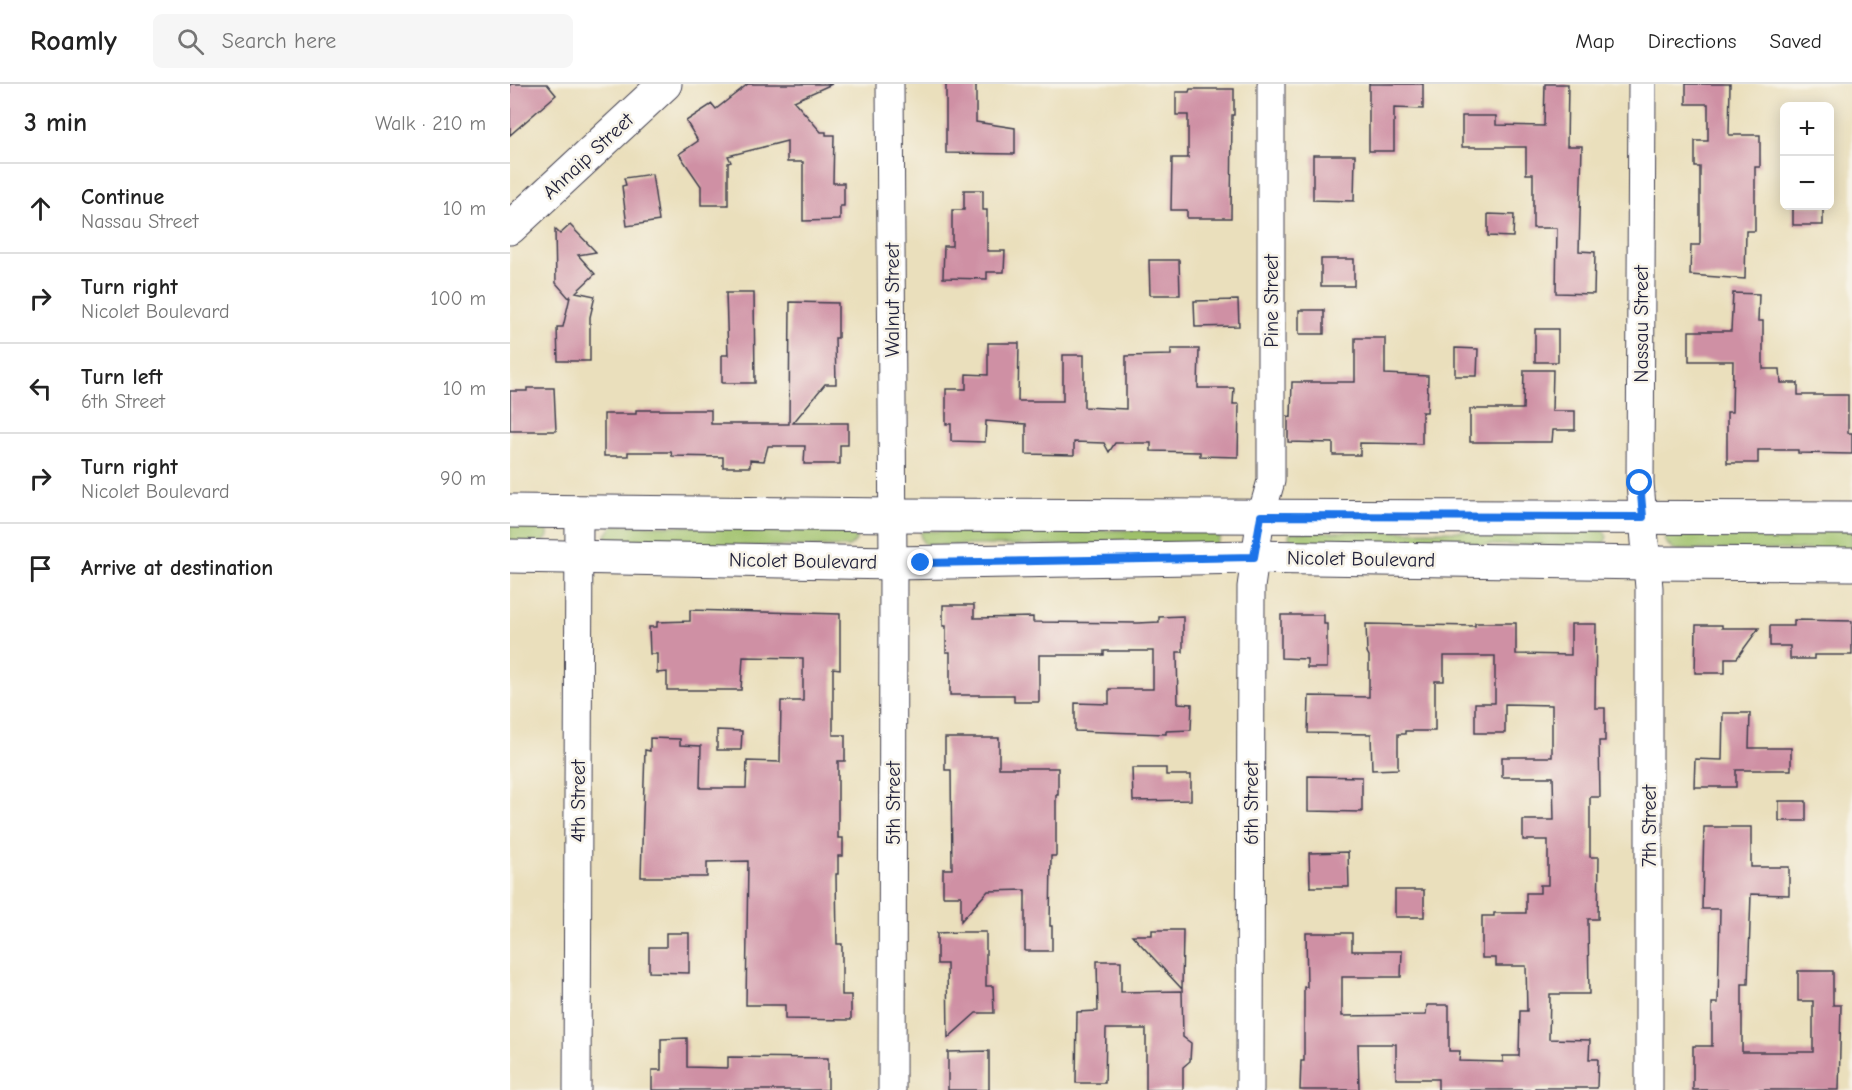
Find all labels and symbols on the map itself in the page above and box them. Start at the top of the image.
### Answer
street label: Ahnaip Street [538,107,639,204]
street label: Walnut Street [881,242,904,357]
street label: Pine Street [1260,253,1283,348]
street label: Nassau Street [1630,264,1653,383]
route start [1626,469,1652,495]
street label: Nicolet Boulevard [1287,546,1435,572]
street label: Nicolet Boulevard [729,548,877,574]
route end [907,549,933,575]
street label: 4th Street [567,758,590,842]
street label: 5th Street [882,760,905,845]
street label: 6th Street [1240,760,1263,845]
street label: 7th Street [1638,783,1661,867]

